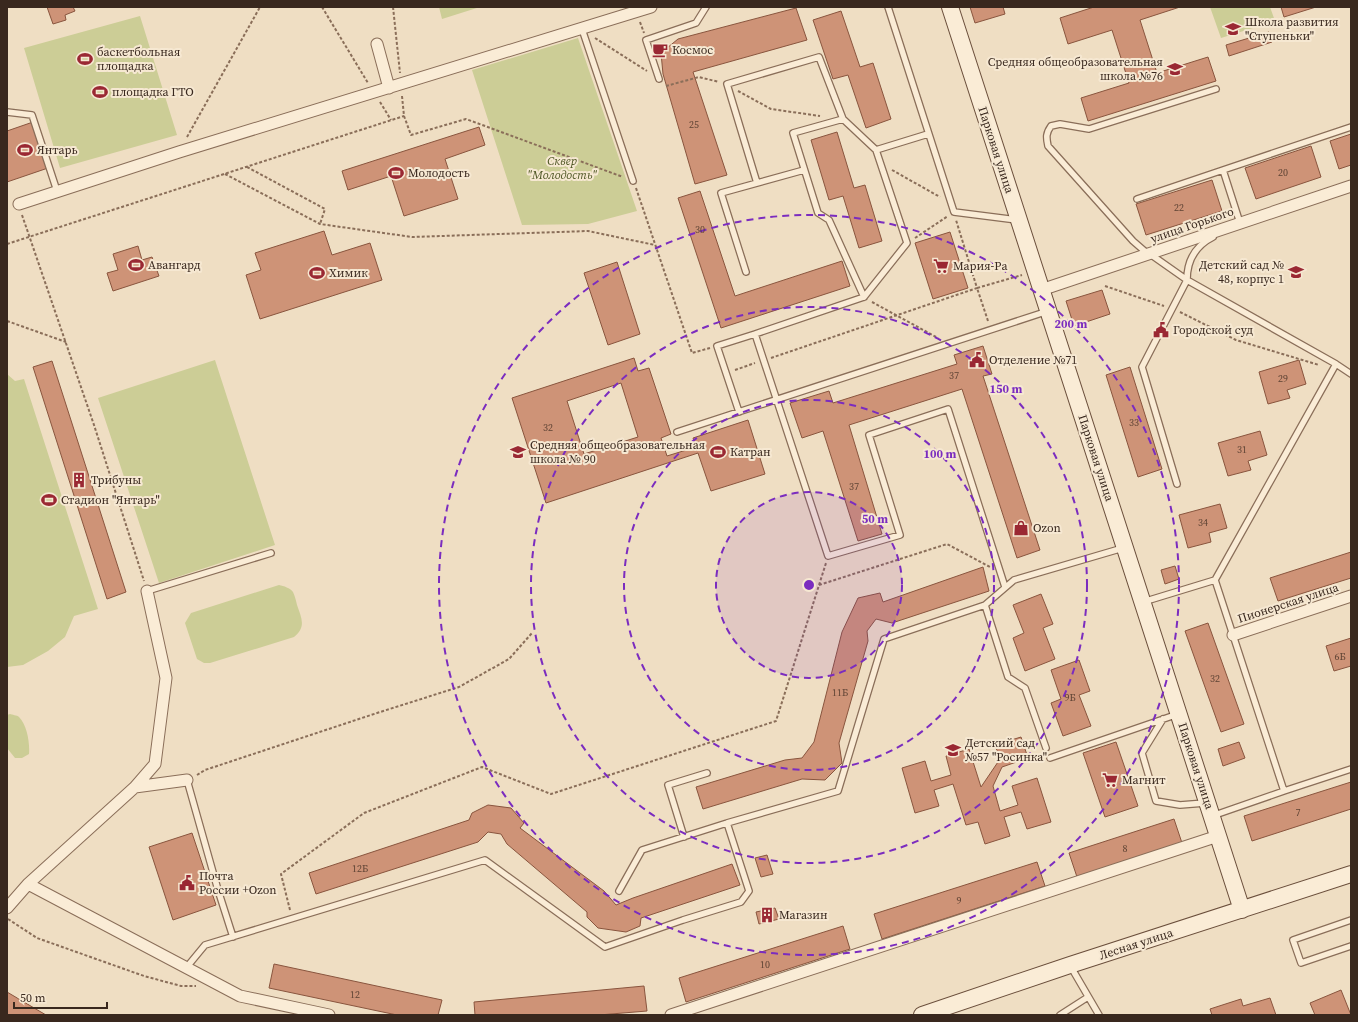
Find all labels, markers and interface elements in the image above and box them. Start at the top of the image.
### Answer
place label: Школа развития "Ступеньки" [1245,14,1339,44]
school or university icon: Школа развития "Ступеньки" [1224,20,1242,38]
cafe icon: Космос [651,41,669,59]
place label: Космос [672,42,713,58]
place label: баскетбольная площадка [97,44,180,74]
sports icon: баскетбольная площадка [76,50,94,68]
place label: Средняя общеобразовательная школа №76 [988,54,1163,84]
school or university icon: Средняя общеобразовательная школа №76 [1166,60,1184,78]
sports icon: площадка ГТО [91,83,109,101]
place label: площадка ГТО [112,84,194,100]
street label: Парковая улица [974,105,1018,196]
house number: 25 [689,118,699,131]
sports icon: Янтарь [16,141,34,159]
place label: Янтарь [37,142,77,158]
park label: Сквер "Молодость" [527,153,597,183]
sports icon: Молодость [387,164,405,182]
place label: Молодость [408,165,470,181]
house number: 20 [1278,166,1288,179]
house number: 22 [1174,201,1184,214]
street label: улица Горького [1148,203,1236,247]
house number: 30 [695,223,705,236]
sports icon: Авангард [127,256,145,274]
place label: Авангард [148,257,201,273]
supermarket icon: Мария-Ра [932,257,950,275]
place label: Детский сад № 48, корпус 1 [1199,257,1284,287]
place label: Мария-Ра [953,258,1008,274]
school or university icon: Детский сад № 48, корпус 1 [1287,263,1305,281]
sports icon: Химик [308,264,326,282]
place label: Химик [329,265,368,281]
text: 200 m [1055,316,1088,332]
public building icon: Городской суд [1152,321,1170,339]
place label: Городской суд [1173,322,1253,338]
public building icon: Отделение №71 [968,351,986,369]
place label: Отделение №71 [989,352,1077,368]
house number: 37 [949,369,959,382]
house number: 29 [1278,372,1288,385]
text: 150 m [990,381,1023,397]
street label: Парковая улица [1074,413,1118,504]
house number: 33 [1129,416,1139,429]
house number: 32 [543,421,553,434]
place label: Средняя общеобразовательная школа № 90 [530,437,705,467]
school or university icon: Средняя общеобразовательная школа № 90 [509,443,527,461]
sports icon: Катран [709,443,727,461]
house number: 31 [1237,443,1247,456]
place label: Катран [730,444,771,460]
text: 100 m [924,446,957,462]
building icon: Трибуны [70,471,88,489]
place label: Трибуны [91,472,141,488]
house number: 37 [849,480,859,493]
sports icon: Стадион "Янтарь" [40,491,58,509]
place label: Стадион "Янтарь" [61,492,160,508]
text: 50 m [862,511,888,527]
house number: 34 [1198,516,1208,529]
shop icon: Ozon [1012,519,1030,537]
place label: Ozon [1033,520,1061,536]
centre of rings [802,578,816,592]
street label: Пионерская улица [1235,579,1341,627]
house number: 6Б [1334,650,1346,663]
house number: 32 [1210,672,1220,685]
house number: 11Б [832,686,848,699]
house number: 9Б [1064,691,1076,704]
street label: Парковая улица [1174,721,1218,812]
place label: Детский сад №57 "Росинка" [965,735,1047,765]
school or university icon: Детский сад №57 "Росинка" [944,741,962,759]
supermarket icon: Магнит [1101,771,1119,789]
place label: Магнит [1122,772,1166,788]
house number: 7 [1296,806,1301,819]
house number: 8 [1123,842,1128,855]
house number: 12Б [352,862,368,875]
place label: Почта России +Ozon [199,868,277,898]
public building icon: Почта России +Ozon [178,874,196,892]
house number: 9 [957,894,962,907]
building icon: Магазин [758,906,776,924]
place label: Магазин [779,907,828,923]
street label: Лесная улица [1097,924,1176,963]
house number: 10 [760,958,770,971]
scale bar [14,984,107,1010]
house number: 12 [350,988,360,1001]
text: 50 m [20,990,46,1006]

